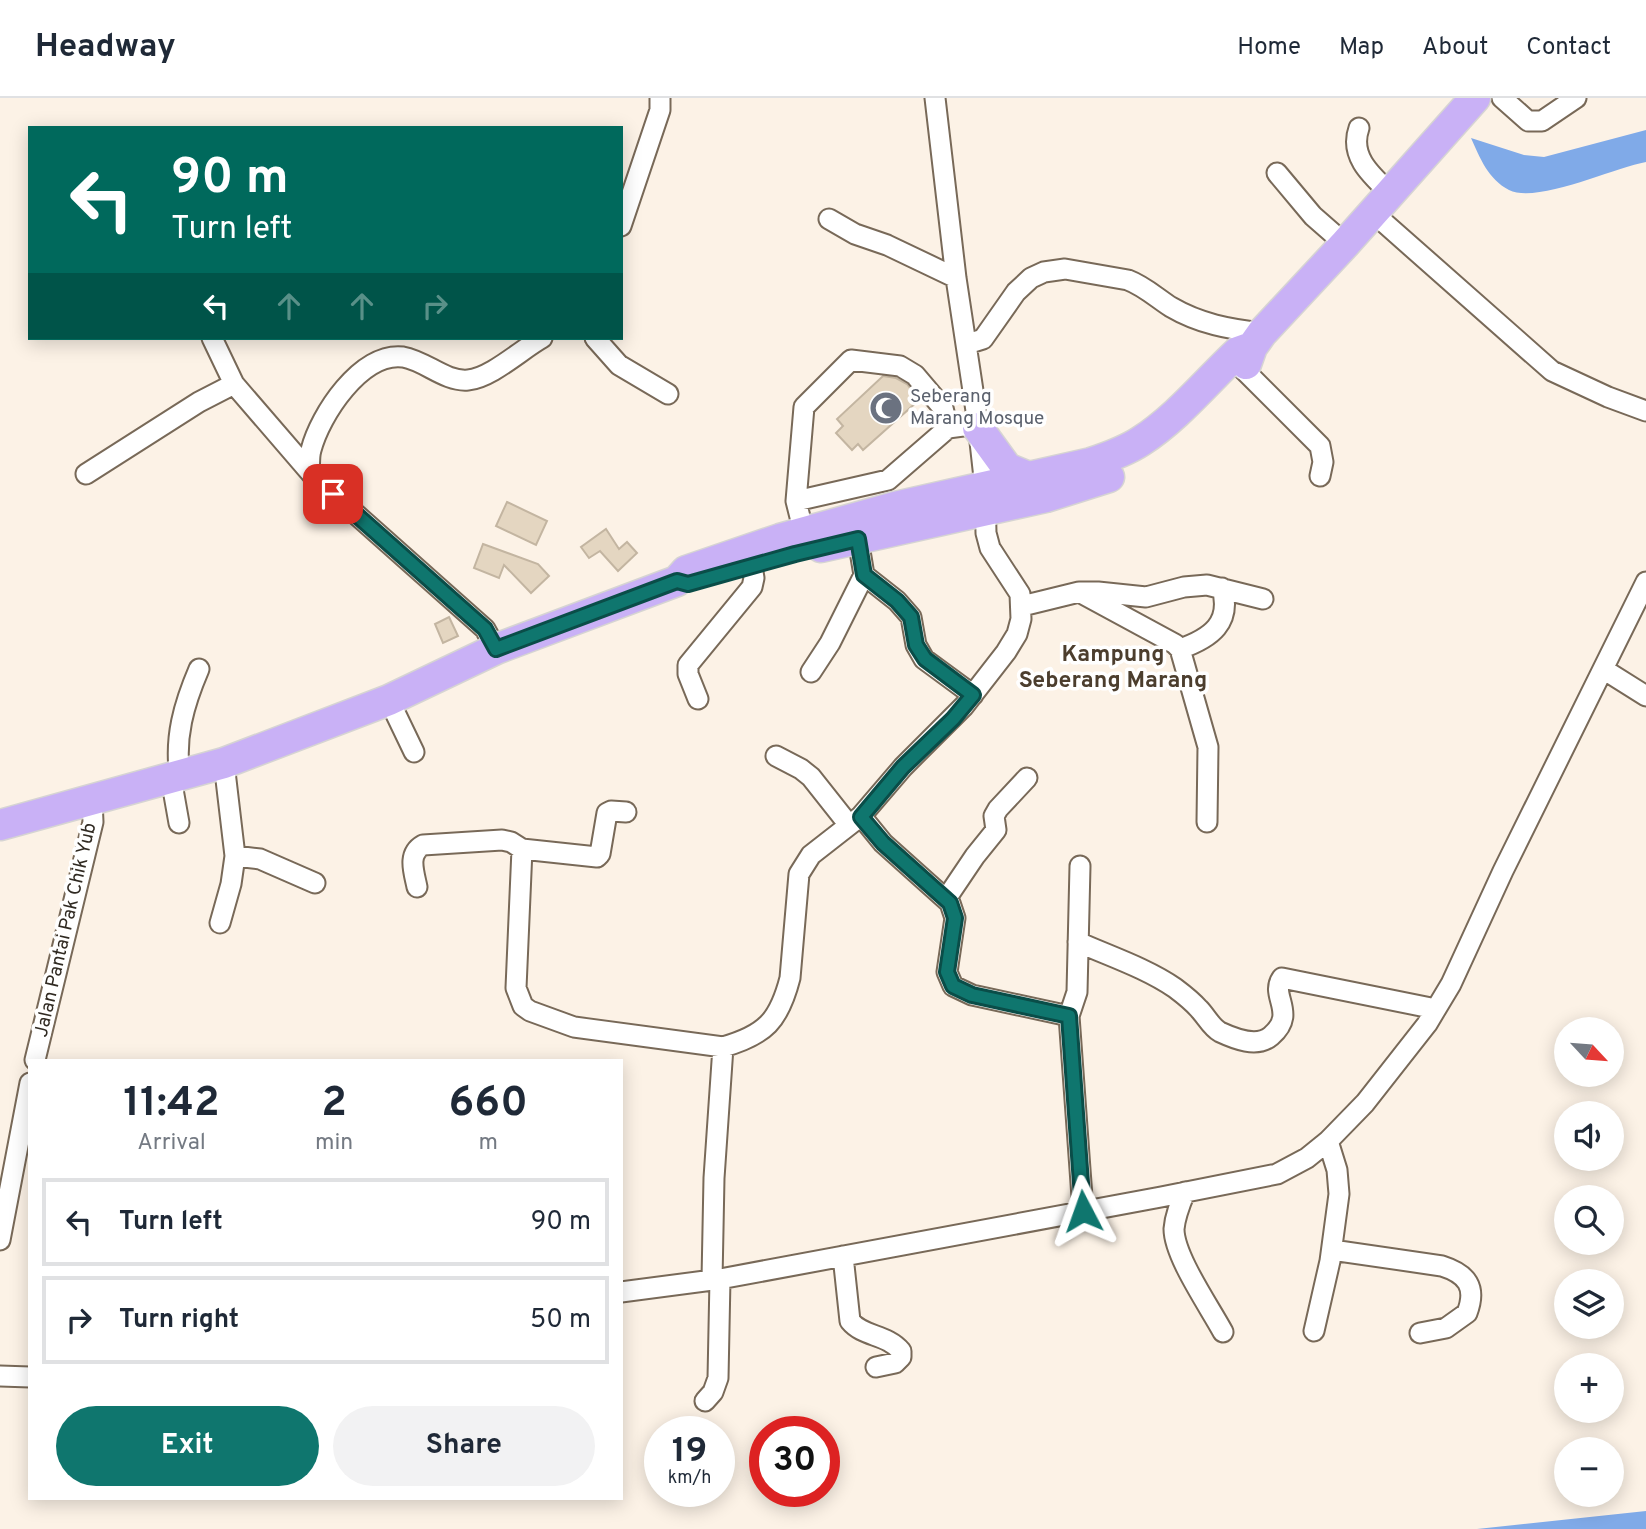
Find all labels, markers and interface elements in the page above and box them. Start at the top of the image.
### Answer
text: Headway [35,27,176,69]
text: Home [1237,33,1301,63]
text: Map [1339,33,1384,63]
text: About [1422,33,1488,63]
text: Contact [1526,33,1611,63]
text: 90 m [171,149,289,211]
icon: left [56,154,147,245]
text: Turn left [171,210,292,250]
icon: left [197,287,235,325]
icon: ahead [270,287,308,325]
icon: ahead [343,287,381,325]
icon: right [416,287,454,325]
place label: Seberang Marang Mosque [910,385,1044,431]
mosque icon: Seberang Marang Mosque [867,389,905,427]
pin [303,464,363,524]
icon: arrive [314,475,352,513]
district label: Kampung Seberang Marang [1019,641,1207,696]
street label: Jalan Pantai Pak Chik Yub [30,820,102,1040]
north arrow [1554,1017,1624,1087]
map controls [1554,1017,1624,1507]
text: 11:42 [123,1078,220,1131]
text: 2 [321,1078,347,1131]
text: 660 [449,1078,528,1131]
button: sound [1554,1101,1624,1171]
text: Arrival [137,1129,206,1158]
text: min [315,1129,353,1158]
text: m [478,1129,498,1158]
position arrow [1046,1174,1120,1248]
button: search [1554,1185,1624,1255]
icon: left [60,1203,98,1241]
text: Turn left [119,1206,223,1239]
text: 90 m [531,1206,591,1239]
button: layers [1554,1269,1624,1339]
icon: right [60,1301,98,1339]
text: Turn right [119,1304,239,1337]
text: 50 m [530,1304,591,1337]
button: + [1554,1353,1624,1423]
button: Exit [56,1406,319,1486]
button: Share [333,1406,595,1486]
speed limit sign: 30 [749,1416,840,1507]
text: 19 [672,1430,707,1474]
button: − [1554,1437,1624,1507]
text: km/h [668,1467,711,1490]

